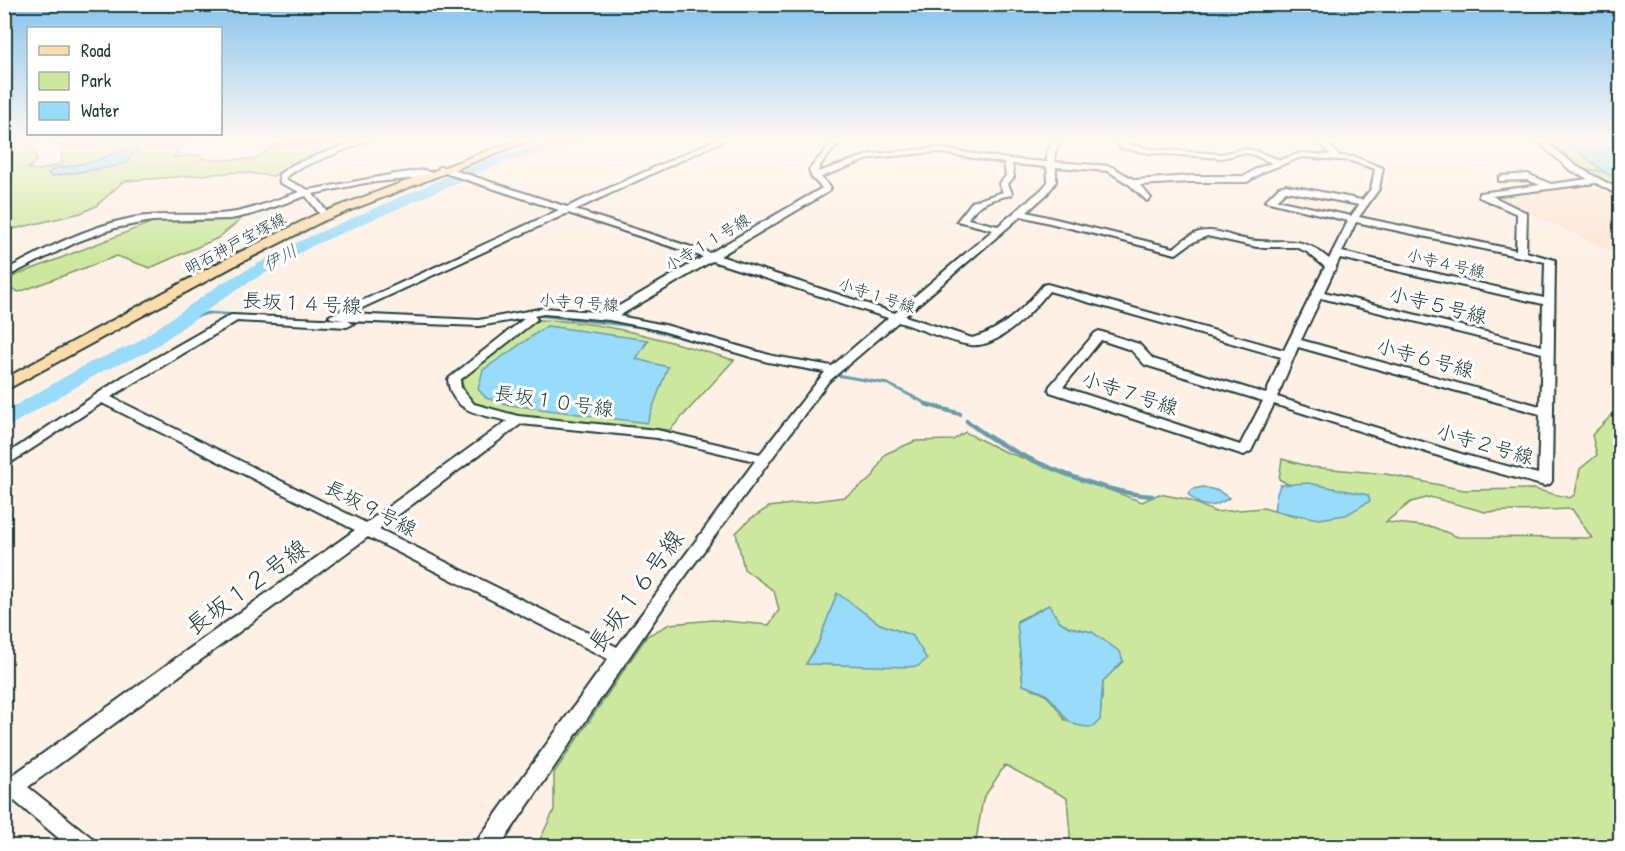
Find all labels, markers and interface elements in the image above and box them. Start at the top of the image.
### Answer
legend [27,27,222,135]
text: Road [81,38,111,63]
text: Park [81,68,112,93]
text: Water [81,98,119,123]
street label: 明石神戸宝塚線 [180,207,290,279]
street label: 小寺１１号線 [660,208,754,276]
water label: 伊川 [258,238,302,277]
street label: 小寺４号線 [1405,243,1487,283]
street label: 小寺１号線 [836,272,918,318]
street label: 小寺５号線 [1386,279,1490,330]
street label: 長坂１４号線 [241,286,363,319]
street label: 小寺９号線 [538,288,620,316]
street label: 小寺６号線 [1373,332,1477,383]
street label: 小寺７号線 [1078,364,1182,421]
street label: 長坂１０号線 [493,379,615,422]
street label: 小寺２号線 [1433,417,1537,470]
street label: 長坂９号線 [321,473,422,542]
street label: 長坂１６号線 [580,523,690,658]
street label: 長坂１２号線 [179,531,314,641]

